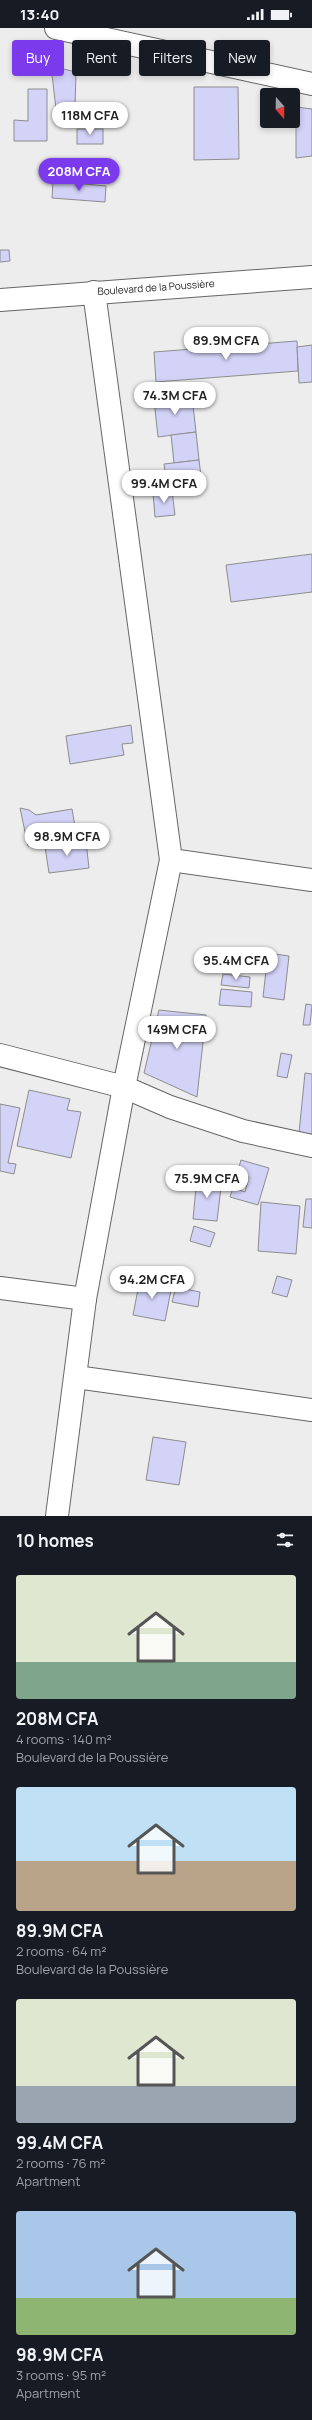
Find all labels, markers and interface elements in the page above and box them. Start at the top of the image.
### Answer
text: 13:40 [20,4,59,25]
chip: Buy [12,40,64,76]
chip: Rent [72,40,131,76]
chip: Filters [139,40,206,76]
chip: New [214,40,270,76]
north arrow [260,88,300,128]
map controls [260,88,300,128]
pin: 118M CFA [49,102,131,136]
text: 118M CFA [61,106,119,124]
pin: 208M CFA [38,158,120,192]
text: 208M CFA [48,162,110,180]
street label: Boulevard de la Poussière [97,276,215,298]
pin: 89.9M CFA [180,327,272,361]
text: 89.9M CFA [193,331,259,349]
pin: 74.3M CFA [129,382,221,416]
text: 74.3M CFA [143,386,207,404]
pin: 99.4M CFA [118,470,210,504]
text: 99.4M CFA [131,474,197,492]
pin: 98.9M CFA [21,823,113,857]
text: 98.9M CFA [34,827,100,845]
pin: 95.4M CFA [190,947,282,981]
text: 95.4M CFA [203,951,269,969]
pin: 149M CFA [136,1016,218,1050]
text: 149M CFA [147,1020,207,1038]
pin: 75.9M CFA [161,1165,253,1199]
text: 75.9M CFA [174,1169,240,1187]
pin: 94.2M CFA [106,1266,198,1300]
text: 94.2M CFA [119,1270,185,1288]
text: 10 homes [16,1529,94,1552]
icon: filters [274,1529,296,1551]
icon: home [120,1601,192,1673]
text: 208M CFA [16,1707,98,1730]
text: 4 rooms · 140 m² [16,1730,112,1748]
text: Boulevard de la Poussière [16,1748,168,1766]
icon: home [120,1813,192,1885]
text: 89.9M CFA [16,1919,103,1942]
text: 2 rooms · 64 m² [16,1942,107,1960]
text: Boulevard de la Poussière [16,1960,168,1978]
icon: home [120,2025,192,2097]
text: 99.4M CFA [16,2131,103,2154]
text: 2 rooms · 76 m² [16,2154,105,2172]
text: Apartment [16,2172,80,2190]
icon: home [120,2237,192,2309]
text: 98.9M CFA [16,2343,103,2366]
text: 3 rooms · 95 m² [16,2366,106,2384]
text: Apartment [16,2384,80,2402]

